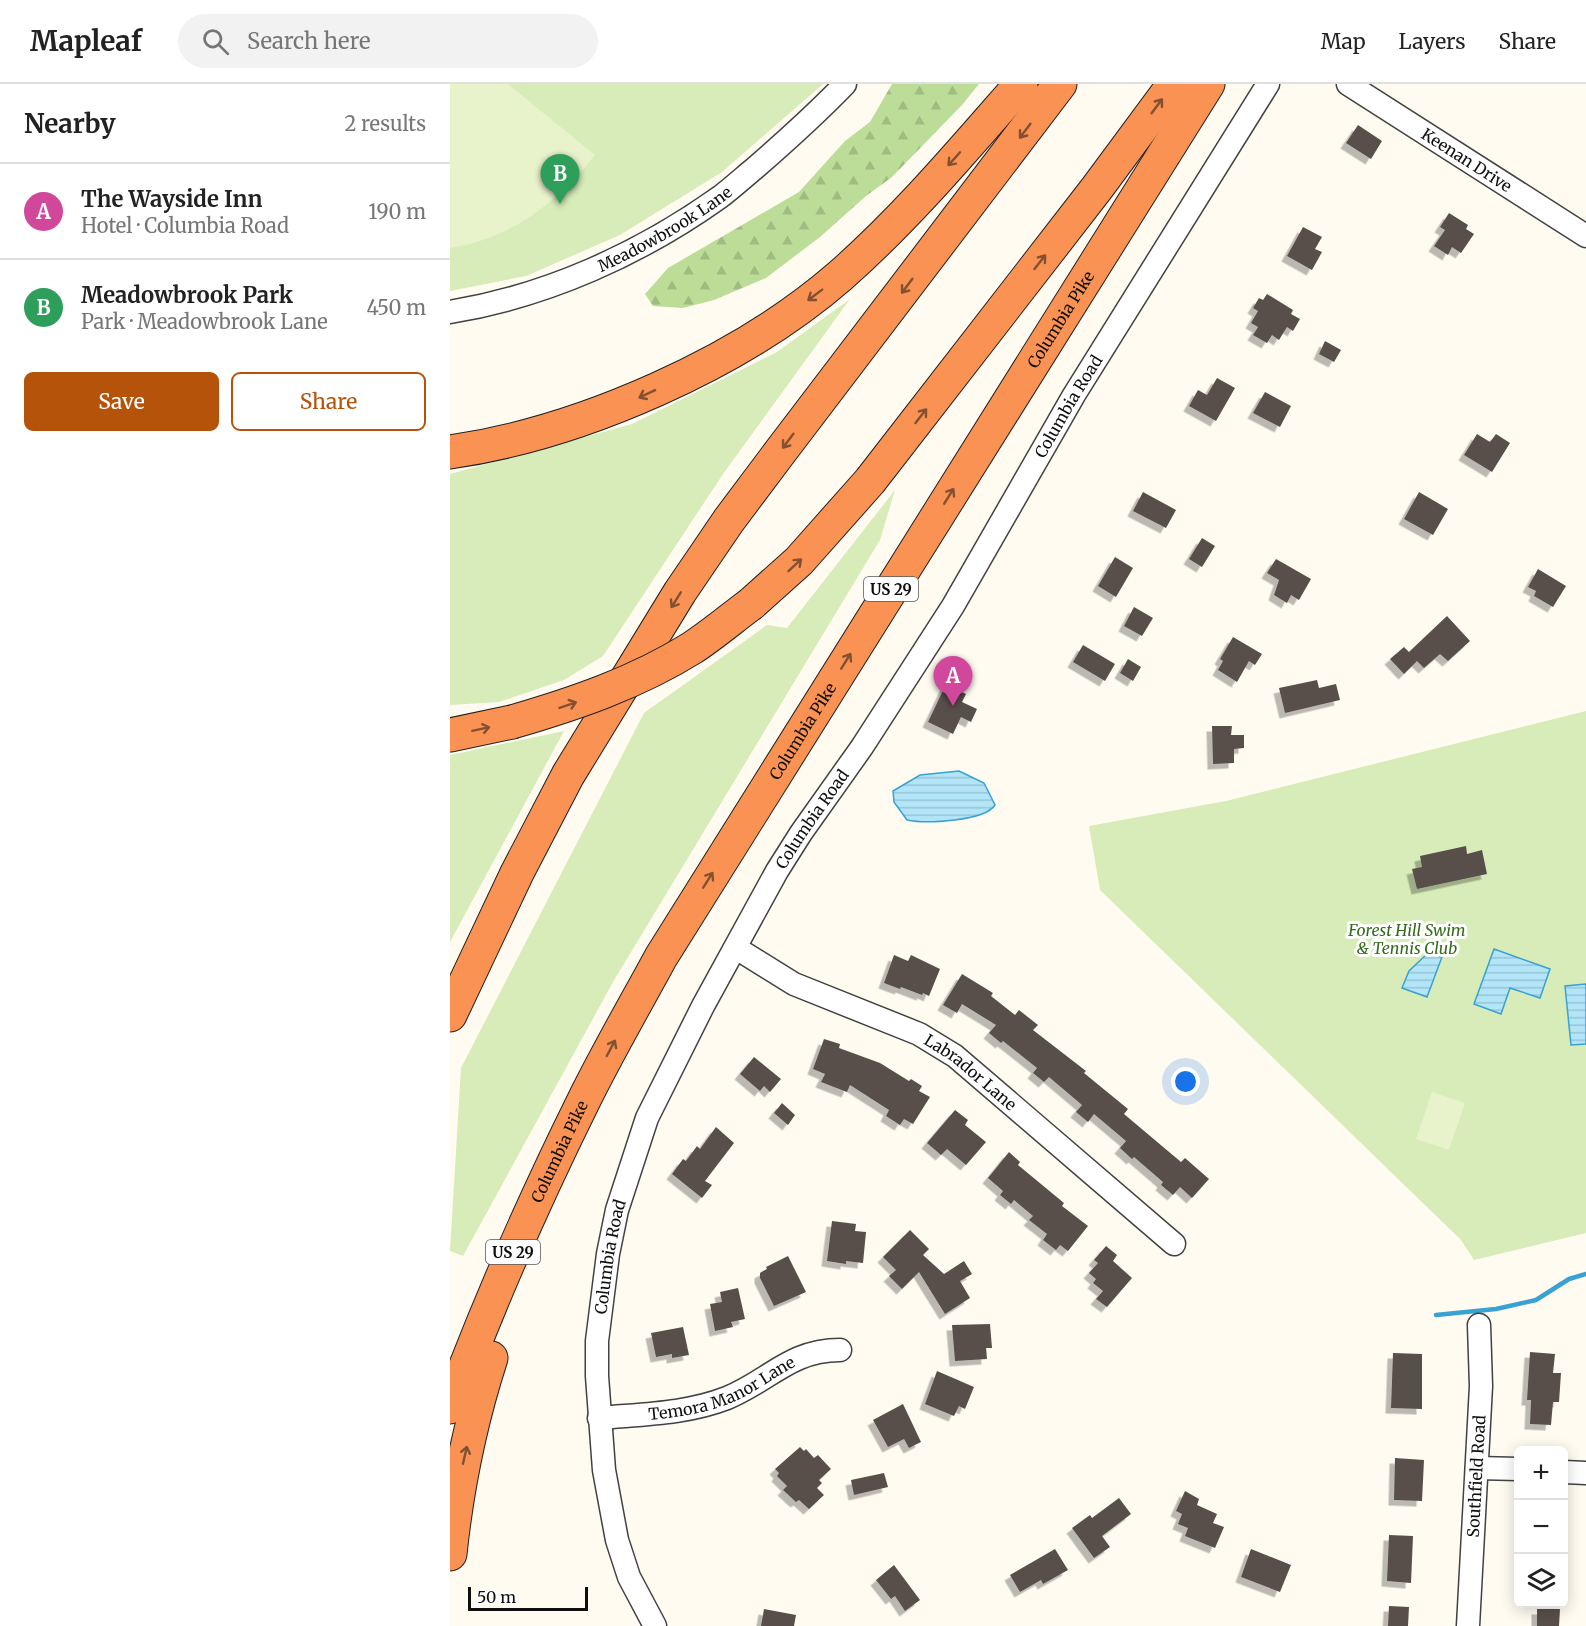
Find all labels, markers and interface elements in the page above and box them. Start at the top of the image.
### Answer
search box [178,14,598,68]
text: Mapleaf [30,23,142,59]
icon: search [199,25,232,58]
text: Search here [247,27,370,55]
text: Map [1321,28,1366,55]
text: Layers [1399,28,1466,55]
text: Share [1499,28,1556,55]
one-way arrow [1151,99,1164,115]
text: Nearby [24,107,116,140]
text: 2 results [344,111,426,136]
one-way arrow [1018,122,1031,138]
street label: Keenan Drive [1418,124,1516,196]
one-way arrow [947,151,961,166]
pin: B [540,154,580,204]
street label: Meadowbrook Lane [594,182,736,276]
text: The Wayside Inn [81,185,262,213]
text: A [36,199,51,224]
text: 190 m [368,199,426,224]
text: Hotel · Columbia Road [81,213,289,238]
one-way arrow [1033,254,1046,270]
street label: Columbia Pike [1023,267,1098,372]
one-way arrow [900,277,913,293]
text: Meadowbrook Park [81,281,293,309]
one-way arrow [807,288,823,301]
text: B [37,295,50,320]
text: 450 m [367,295,426,320]
text: Park · Meadowbrook Lane [81,309,328,334]
street label: Columbia Road [1030,351,1107,461]
button: Save [24,372,219,431]
button: Share [231,372,426,431]
one-way arrow [639,388,657,400]
one-way arrow [914,408,927,424]
one-way arrow [782,433,795,449]
one-way arrow [944,488,956,505]
one-way arrow [787,558,802,572]
road number: US 29 [864,577,918,601]
one-way arrow [669,591,681,608]
one-way arrow [840,653,852,670]
pin: A [934,656,972,706]
street label: Columbia Pike [765,679,840,783]
one-way arrow [558,698,577,709]
one-way arrow [471,722,490,734]
street label: Columbia Road [771,765,853,872]
one-way arrow [702,871,715,888]
park label: Forest Hill Swim & Tennis Club [1347,920,1466,958]
street label: Labrador Lane [921,1030,1021,1114]
one-way arrow [606,1040,617,1058]
your location [1171,1067,1200,1096]
street label: Columbia Pike [527,1097,592,1206]
street label: Columbia Road [590,1197,630,1315]
road number: US 29 [486,1240,540,1264]
street label: Temora Manor Lane [647,1352,798,1424]
street label: Southfield Road [1463,1414,1489,1538]
one-way arrow [459,1446,471,1465]
map controls [1514,1446,1568,1608]
button: + [1514,1446,1568,1500]
button: − [1514,1500,1568,1554]
button: layers [1514,1554,1568,1608]
scale bar [468,1584,588,1612]
text: 50 m [477,1587,516,1607]

